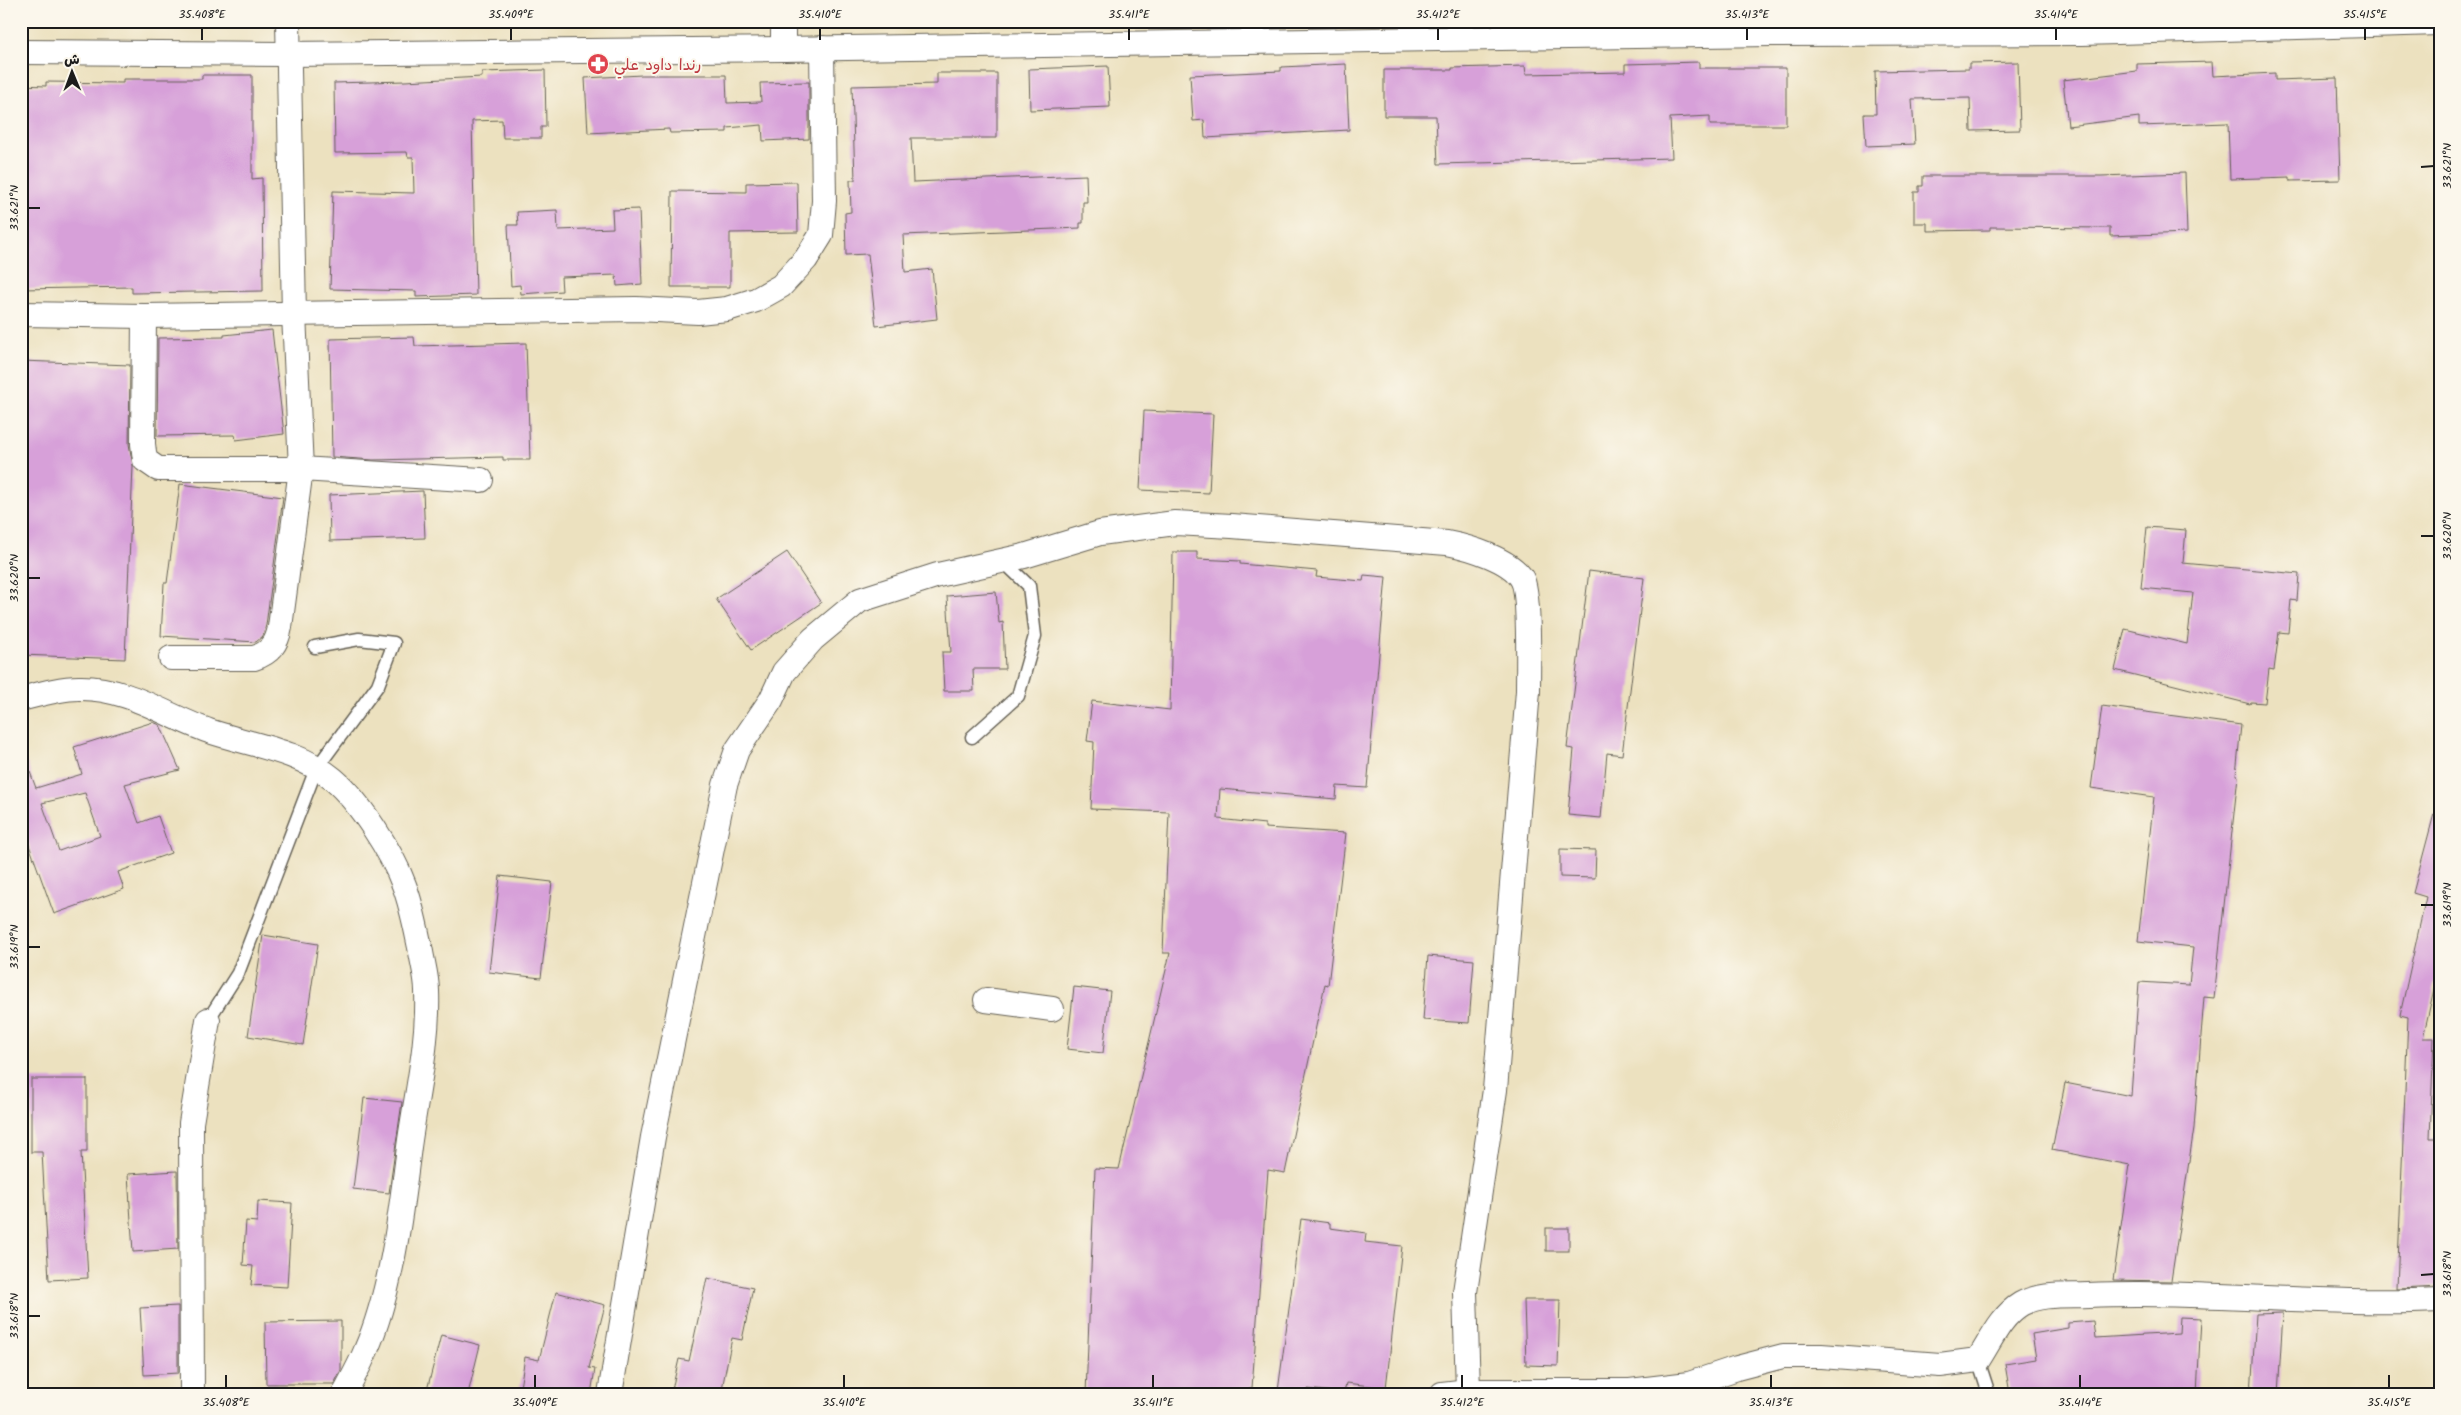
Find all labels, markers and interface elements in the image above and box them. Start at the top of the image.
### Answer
text: 35.408°E [178,5,227,24]
text: 35.409°E [488,5,535,24]
text: 35.410°E [798,5,843,24]
text: 35.411°E [1108,5,1151,24]
text: 35.412°E [1416,5,1461,24]
text: 35.413°E [1725,5,1770,24]
text: 35.414°E [2034,5,2079,24]
text: 35.415°E [2343,5,2388,24]
north arrow [48,48,98,98]
text: ش [64,49,80,71]
pharmacy icon: رندا داود علي [586,52,610,76]
place label: رندا داود علي [614,53,701,79]
text: 33.621°N [2438,143,2457,189]
text: 33.621°N [5,185,24,231]
text: 33.620°N [2438,512,2457,560]
text: 33.620°N [5,554,24,602]
text: 33.619°N [2438,882,2457,928]
text: 33.619°N [5,924,24,970]
text: 33.618°N [2438,1251,2457,1297]
text: 33.618°N [5,1293,24,1339]
text: 35.408°E [202,1393,251,1412]
text: 35.409°E [512,1393,559,1412]
text: 35.410°E [822,1393,867,1412]
text: 35.411°E [1132,1393,1175,1412]
text: 35.412°E [1440,1393,1485,1412]
text: 35.413°E [1749,1393,1794,1412]
text: 35.414°E [2058,1393,2103,1412]
text: 35.415°E [2367,1393,2412,1412]

